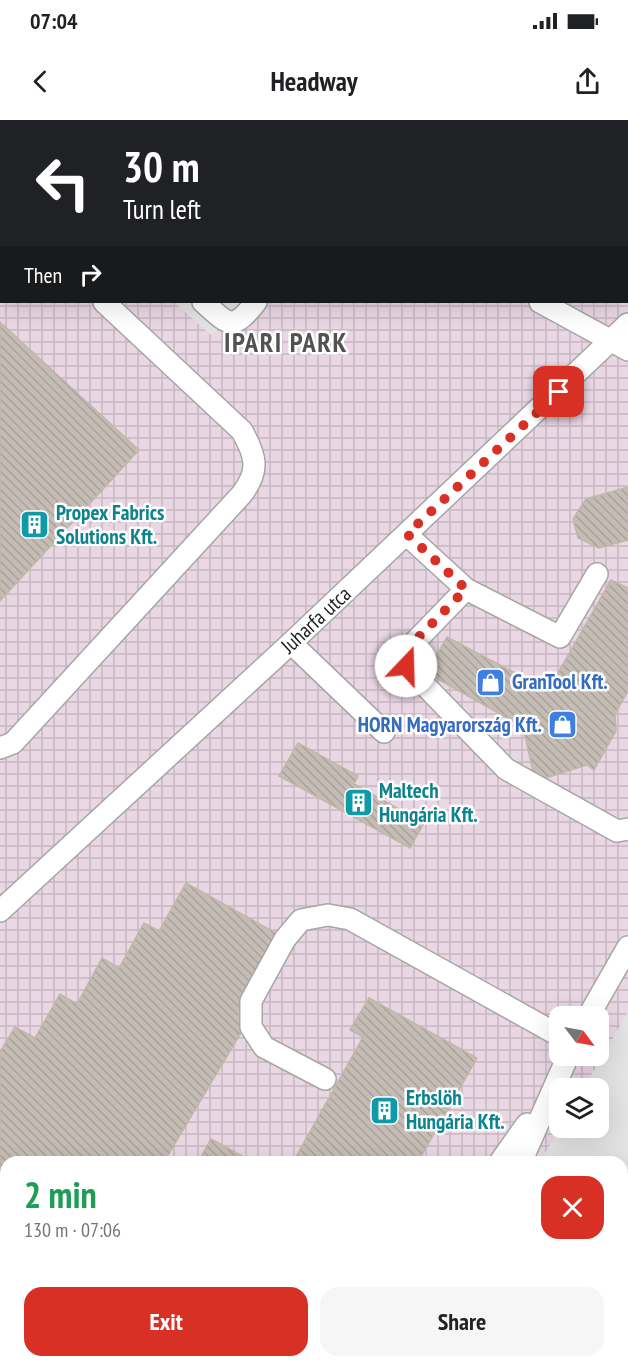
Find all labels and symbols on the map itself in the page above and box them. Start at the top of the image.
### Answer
district label: IPARI PARK [224,325,348,359]
pin [533,366,584,417]
place label: Propex Fabrics Solutions Kft. [56,499,164,550]
building icon: Propex Fabrics Solutions Kft. [19,509,51,541]
street label: Juharfa utca [274,580,356,660]
position arrow [374,634,438,698]
shop icon: GranTool Kft. [475,666,507,698]
place label: GranTool Kft. [512,668,608,695]
shop icon: HORN Magyarország Kft. [547,709,579,741]
place label: HORN Magyarország Kft. [358,711,542,738]
place label: Maltech Hungária Kft. [379,777,478,828]
building icon: Maltech Hungária Kft. [342,787,374,819]
north arrow [549,1006,609,1066]
place label: Erbslöh Hungária Kft. [406,1084,505,1135]
building icon: Erbslöh Hungária Kft. [369,1094,401,1126]

